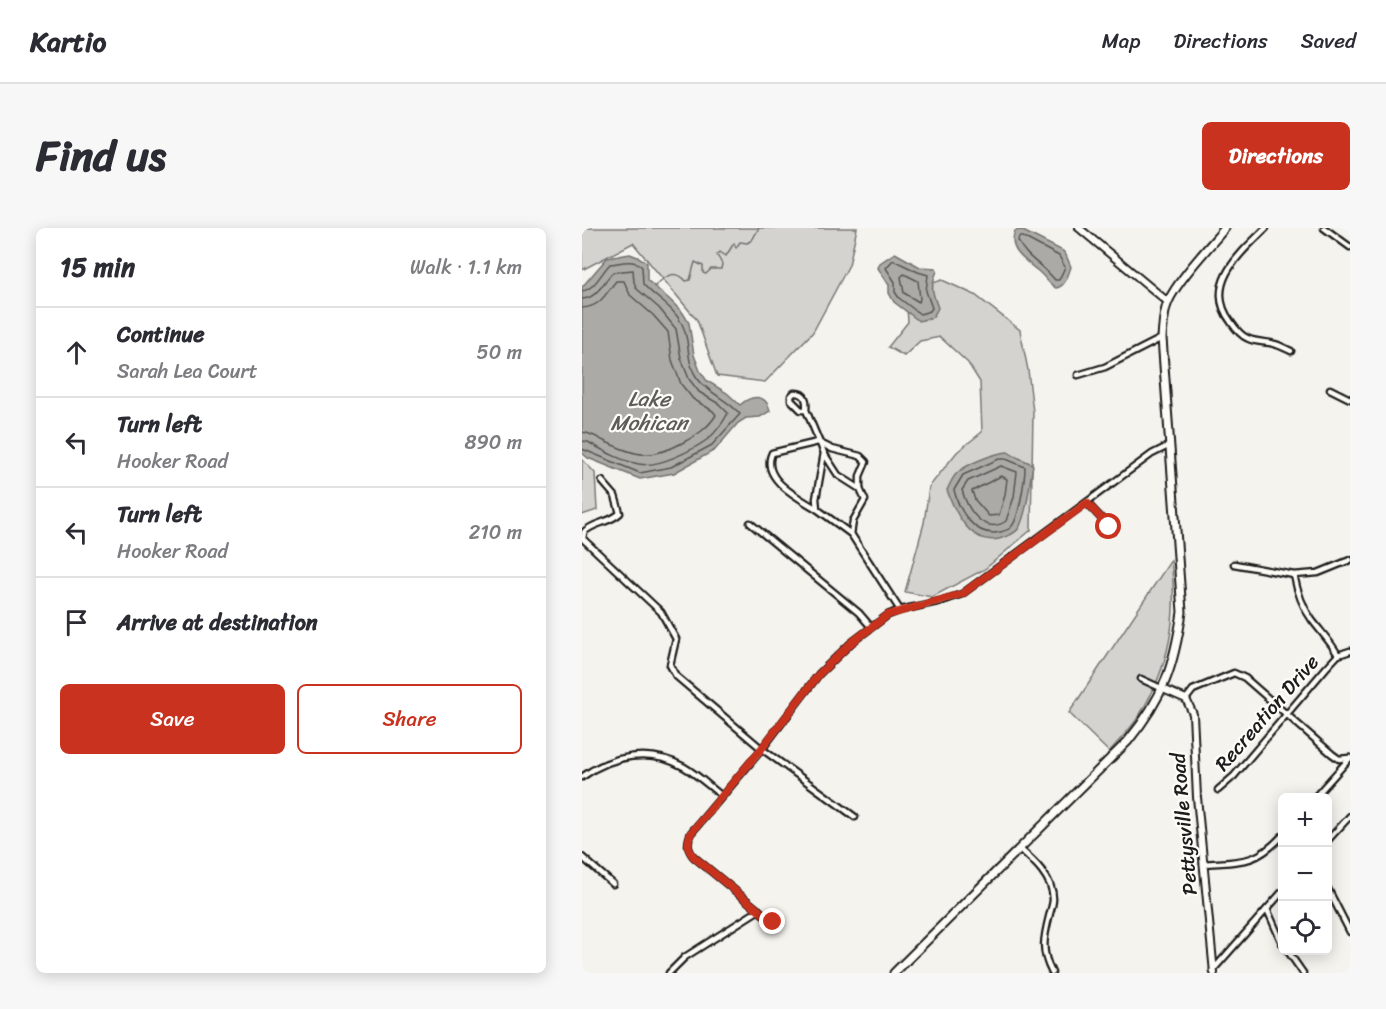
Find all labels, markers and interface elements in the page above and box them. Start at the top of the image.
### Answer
text: Kartio [30,17,106,66]
text: Map [1102,22,1140,60]
text: Directions [1173,22,1268,60]
text: Saved [1301,22,1356,60]
text: Find us [36,119,166,193]
button: Directions [1202,122,1350,190]
text: 15 min [60,244,135,290]
text: Walk · 1.1 km [410,250,522,285]
text: Continue [117,315,205,354]
text: 50 m [477,335,522,370]
icon: ahead [60,336,93,369]
text: Sarah Lea Court [117,354,257,389]
water label: Lake Mohican [610,380,690,442]
text: Turn left [117,405,202,444]
text: 890 m [464,425,522,460]
icon: left [60,426,93,459]
text: Hooker Road [117,444,228,479]
text: Turn left [117,495,202,534]
route start [1095,513,1121,539]
text: 210 m [469,515,522,550]
icon: left [60,516,93,549]
text: Hooker Road [117,534,228,569]
text: Arrive at destination [117,603,318,642]
icon: arrive [60,606,93,639]
street label: Recreation Drive [1206,646,1328,780]
button: Save [60,684,285,754]
button: Share [297,684,522,754]
street label: Pettysville Road [1160,750,1208,896]
map controls [1278,793,1332,955]
button: + [1278,793,1332,847]
button: − [1278,847,1332,901]
button: locate [1278,901,1332,955]
route end [759,908,785,934]

